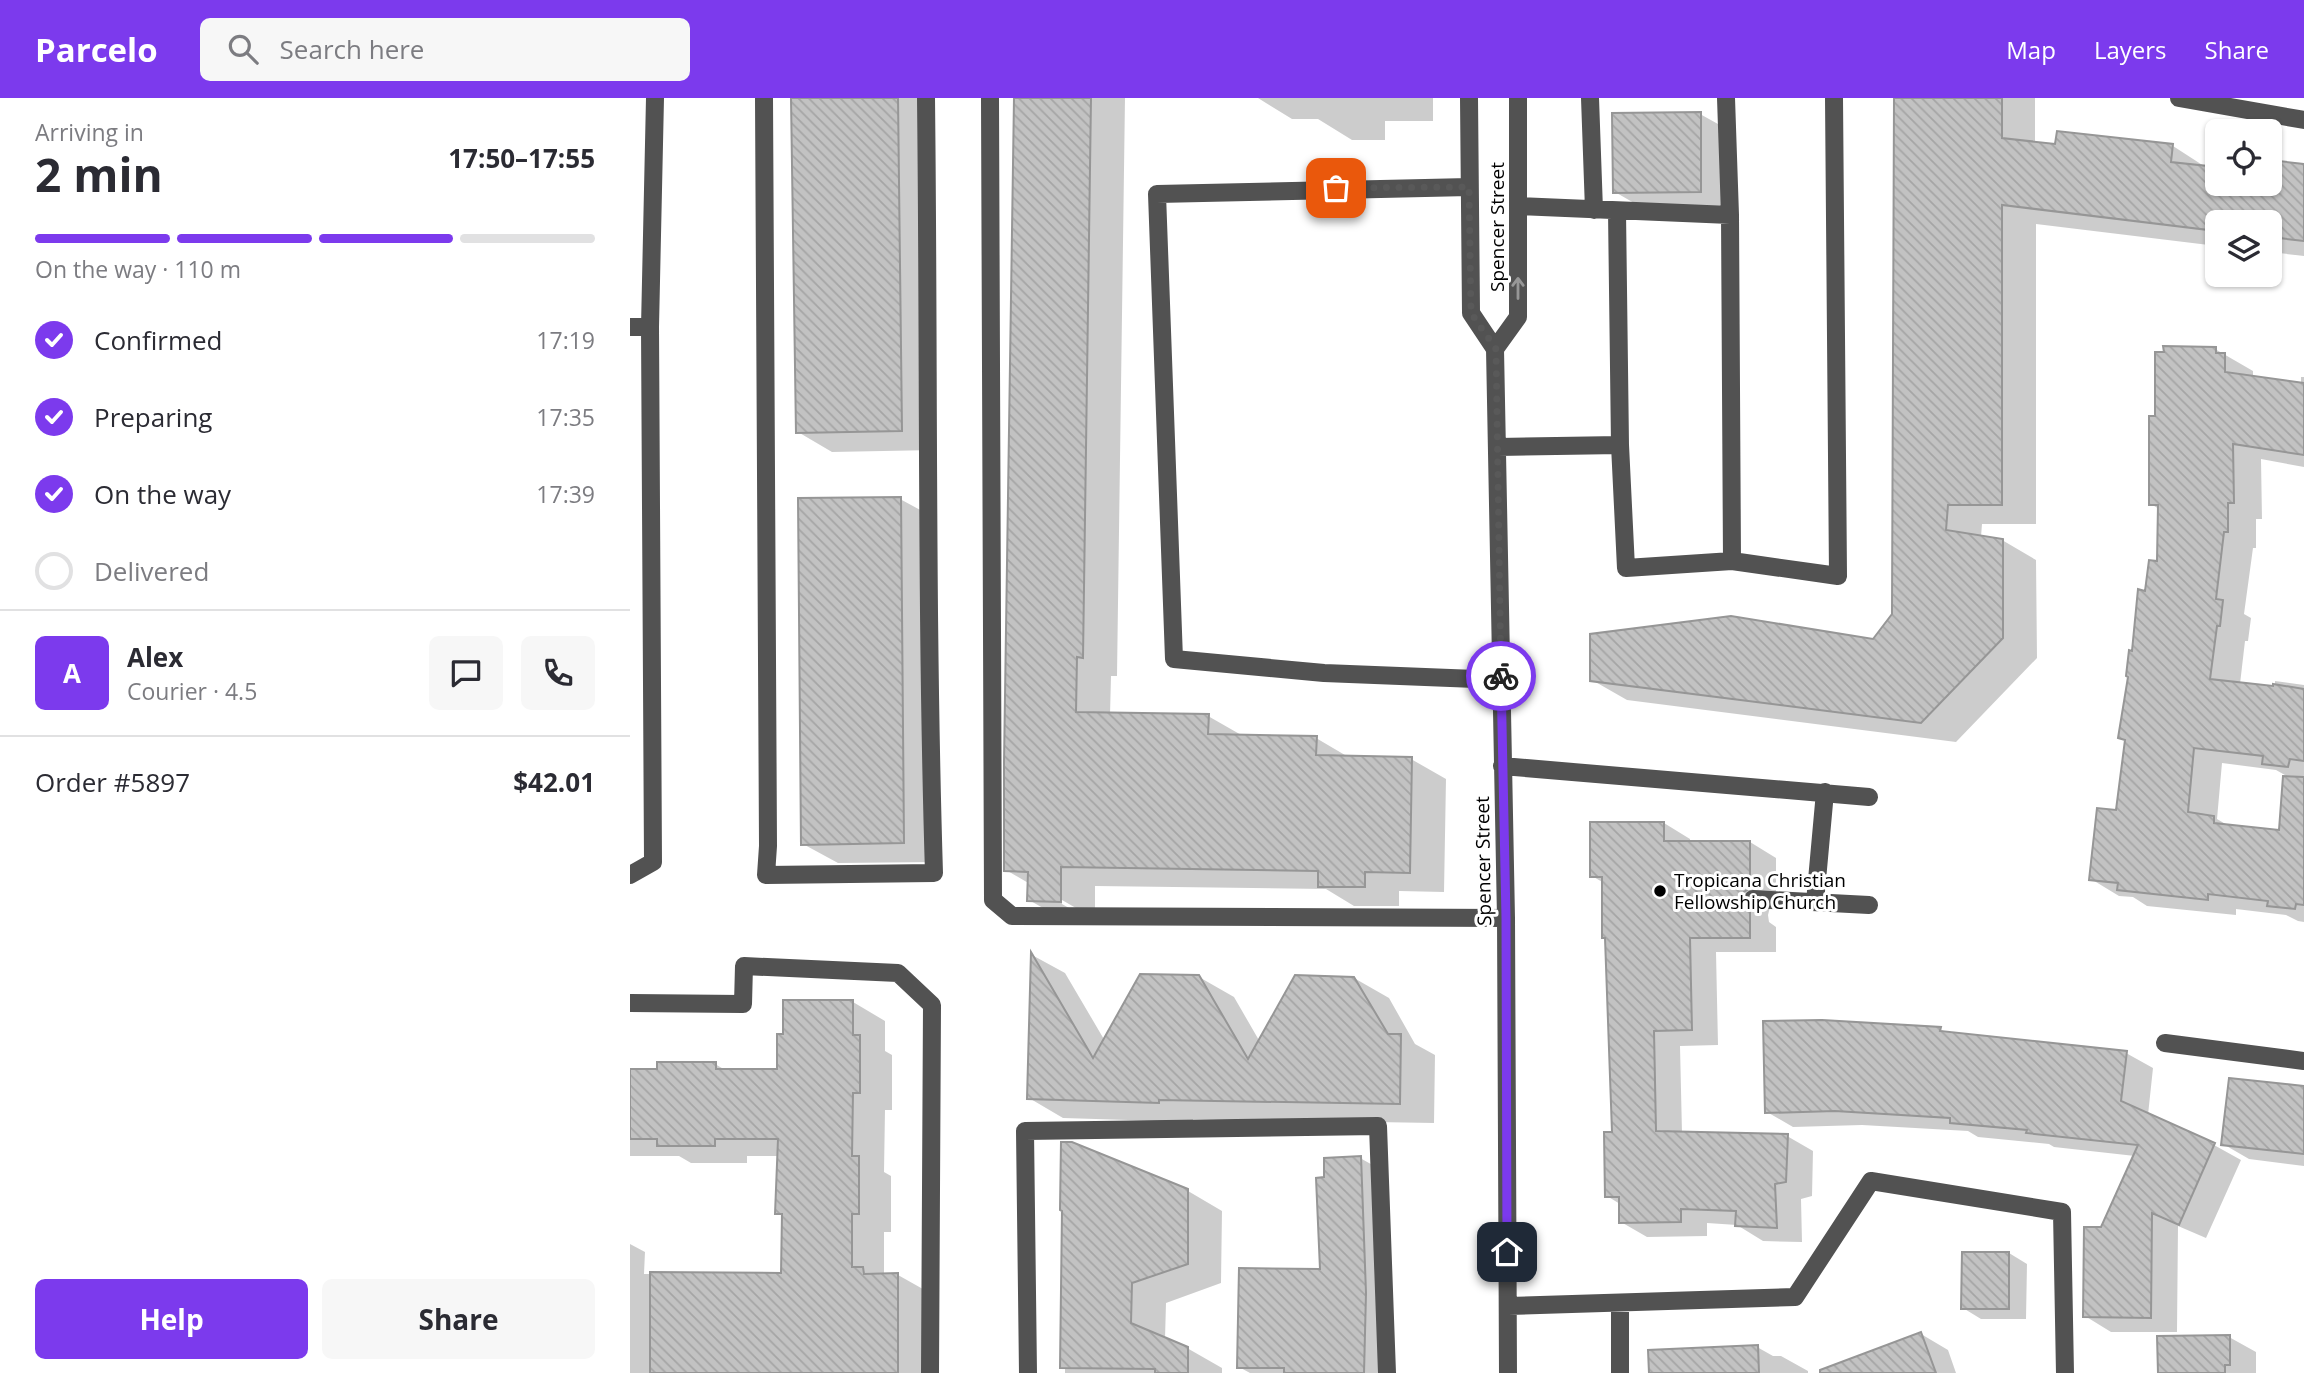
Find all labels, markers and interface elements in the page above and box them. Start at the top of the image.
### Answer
search box [200,18,690,81]
text: Parcelo [35,27,158,72]
icon: search [224,30,262,68]
text: Search here [280,31,424,67]
text: Map [2006,33,2056,66]
text: Layers [2094,33,2167,66]
text: Share [2205,33,2269,66]
text: Arriving in [35,116,144,148]
map controls [2205,119,2282,287]
button: locate [2205,119,2282,196]
text: 17:50–17:55 [448,140,595,176]
text: 2 min [35,143,163,205]
pin [1306,158,1366,218]
street label: Spencer Street [1484,162,1510,292]
icon: bag [1317,169,1355,207]
button: layers [2205,210,2282,287]
text: On the way · 110 m [35,253,241,285]
one-way arrow [1511,276,1525,299]
icon: check [35,321,73,359]
text: Confirmed [94,322,222,358]
text: 17:19 [536,324,595,356]
icon: check [35,398,73,436]
text: Preparing [94,399,212,435]
text: 17:35 [536,401,595,433]
icon: check [35,475,73,513]
text: On the way [94,476,231,512]
text: 17:39 [536,478,595,510]
text: Delivered [94,553,209,589]
button: chat [429,636,503,710]
button: phone [521,636,595,710]
text: Alex [127,639,183,675]
courier [1466,641,1536,711]
text: A [63,655,81,691]
icon: bike [1482,657,1520,695]
text: Courier · 4.5 [127,675,257,707]
text: Order #5897 [35,764,190,800]
text: $42.01 [513,764,595,800]
street label: Spencer Street [1469,796,1497,926]
place label: Tropicana Christian Fellowship Church [1674,867,1846,915]
marker: Tropicana Christian Fellowship Church [1652,883,1668,899]
pin [1477,1222,1537,1282]
icon: home [1488,1233,1526,1271]
button: Help [35,1279,308,1359]
button: Share [322,1279,595,1359]

